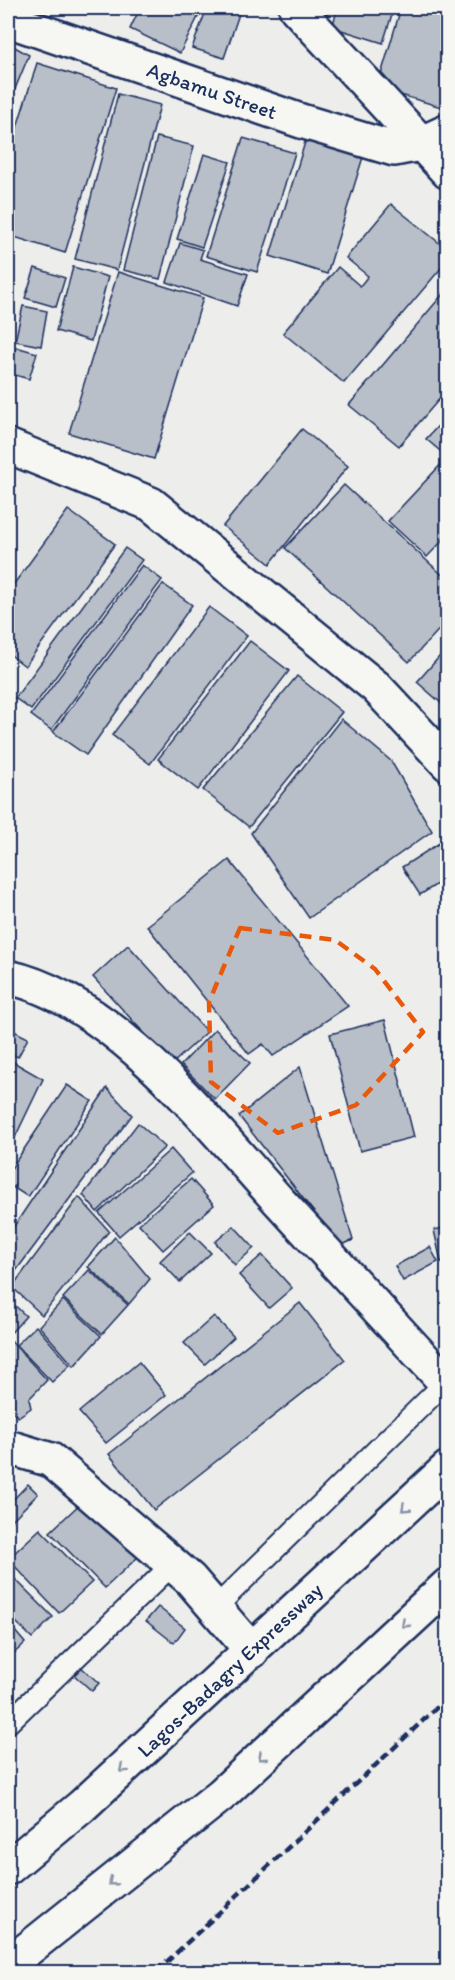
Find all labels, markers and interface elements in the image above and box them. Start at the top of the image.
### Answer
street label: Agbamu Street [144,57,280,124]
one-way arrow [401,1501,411,1512]
street label: Lagos-Badagry Expressway [132,1577,328,1762]
one-way arrow [401,1617,412,1628]
one-way arrow [258,1750,268,1761]
one-way arrow [119,1762,130,1773]
one-way arrow [108,1874,119,1885]

